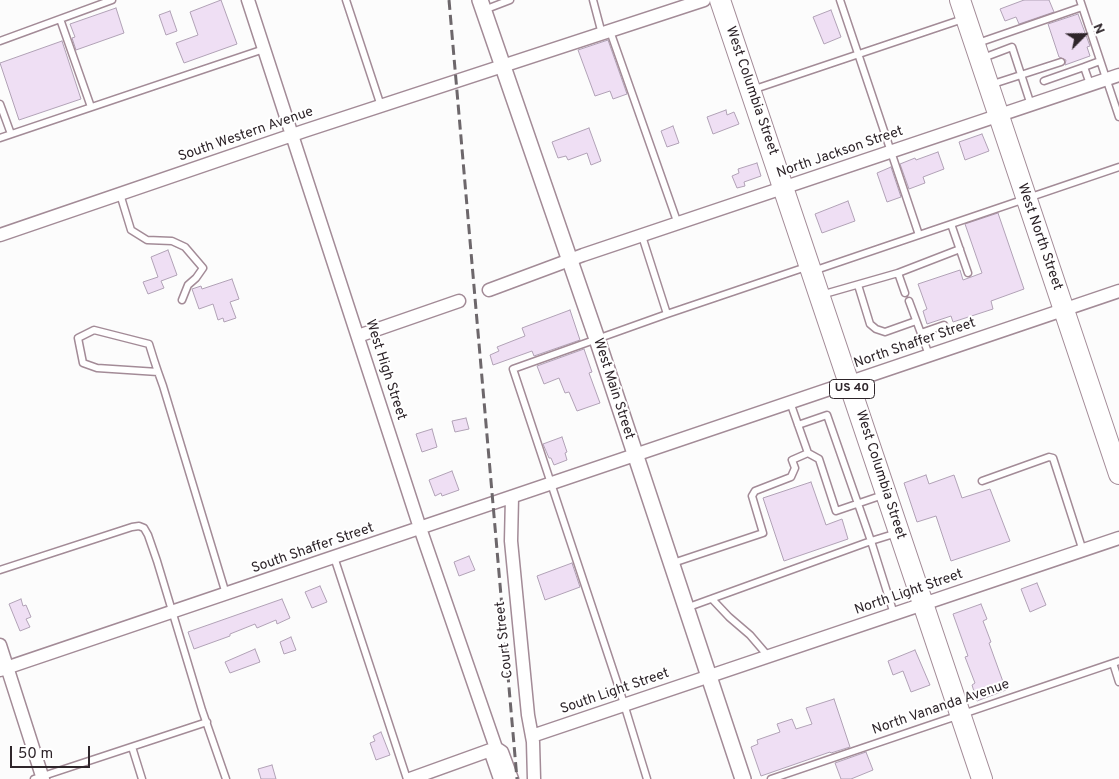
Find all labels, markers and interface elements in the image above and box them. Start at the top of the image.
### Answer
north arrow [1059,10,1109,60]
text: N [1088,21,1108,37]
street label: West Columbia Street [721,24,781,158]
street label: South Western Avenue [176,104,316,166]
street label: North Jackson Street [774,123,906,183]
street label: West North Street [1013,181,1065,293]
street label: North Shaffer Street [852,315,978,373]
street label: West High Street [361,318,409,422]
street label: West Main Street [589,336,637,442]
road number: US 40 [830,379,874,398]
street label: West Columbia Street [851,408,909,542]
street label: South Shaffer Street [250,520,376,578]
street label: North Light Street [853,567,965,619]
street label: Court Street [493,600,517,680]
street label: South Light Street [558,665,672,719]
street label: North Vananda Avenue [870,677,1012,739]
scale bar [12,736,92,768]
text: 50 m [18,745,53,764]

